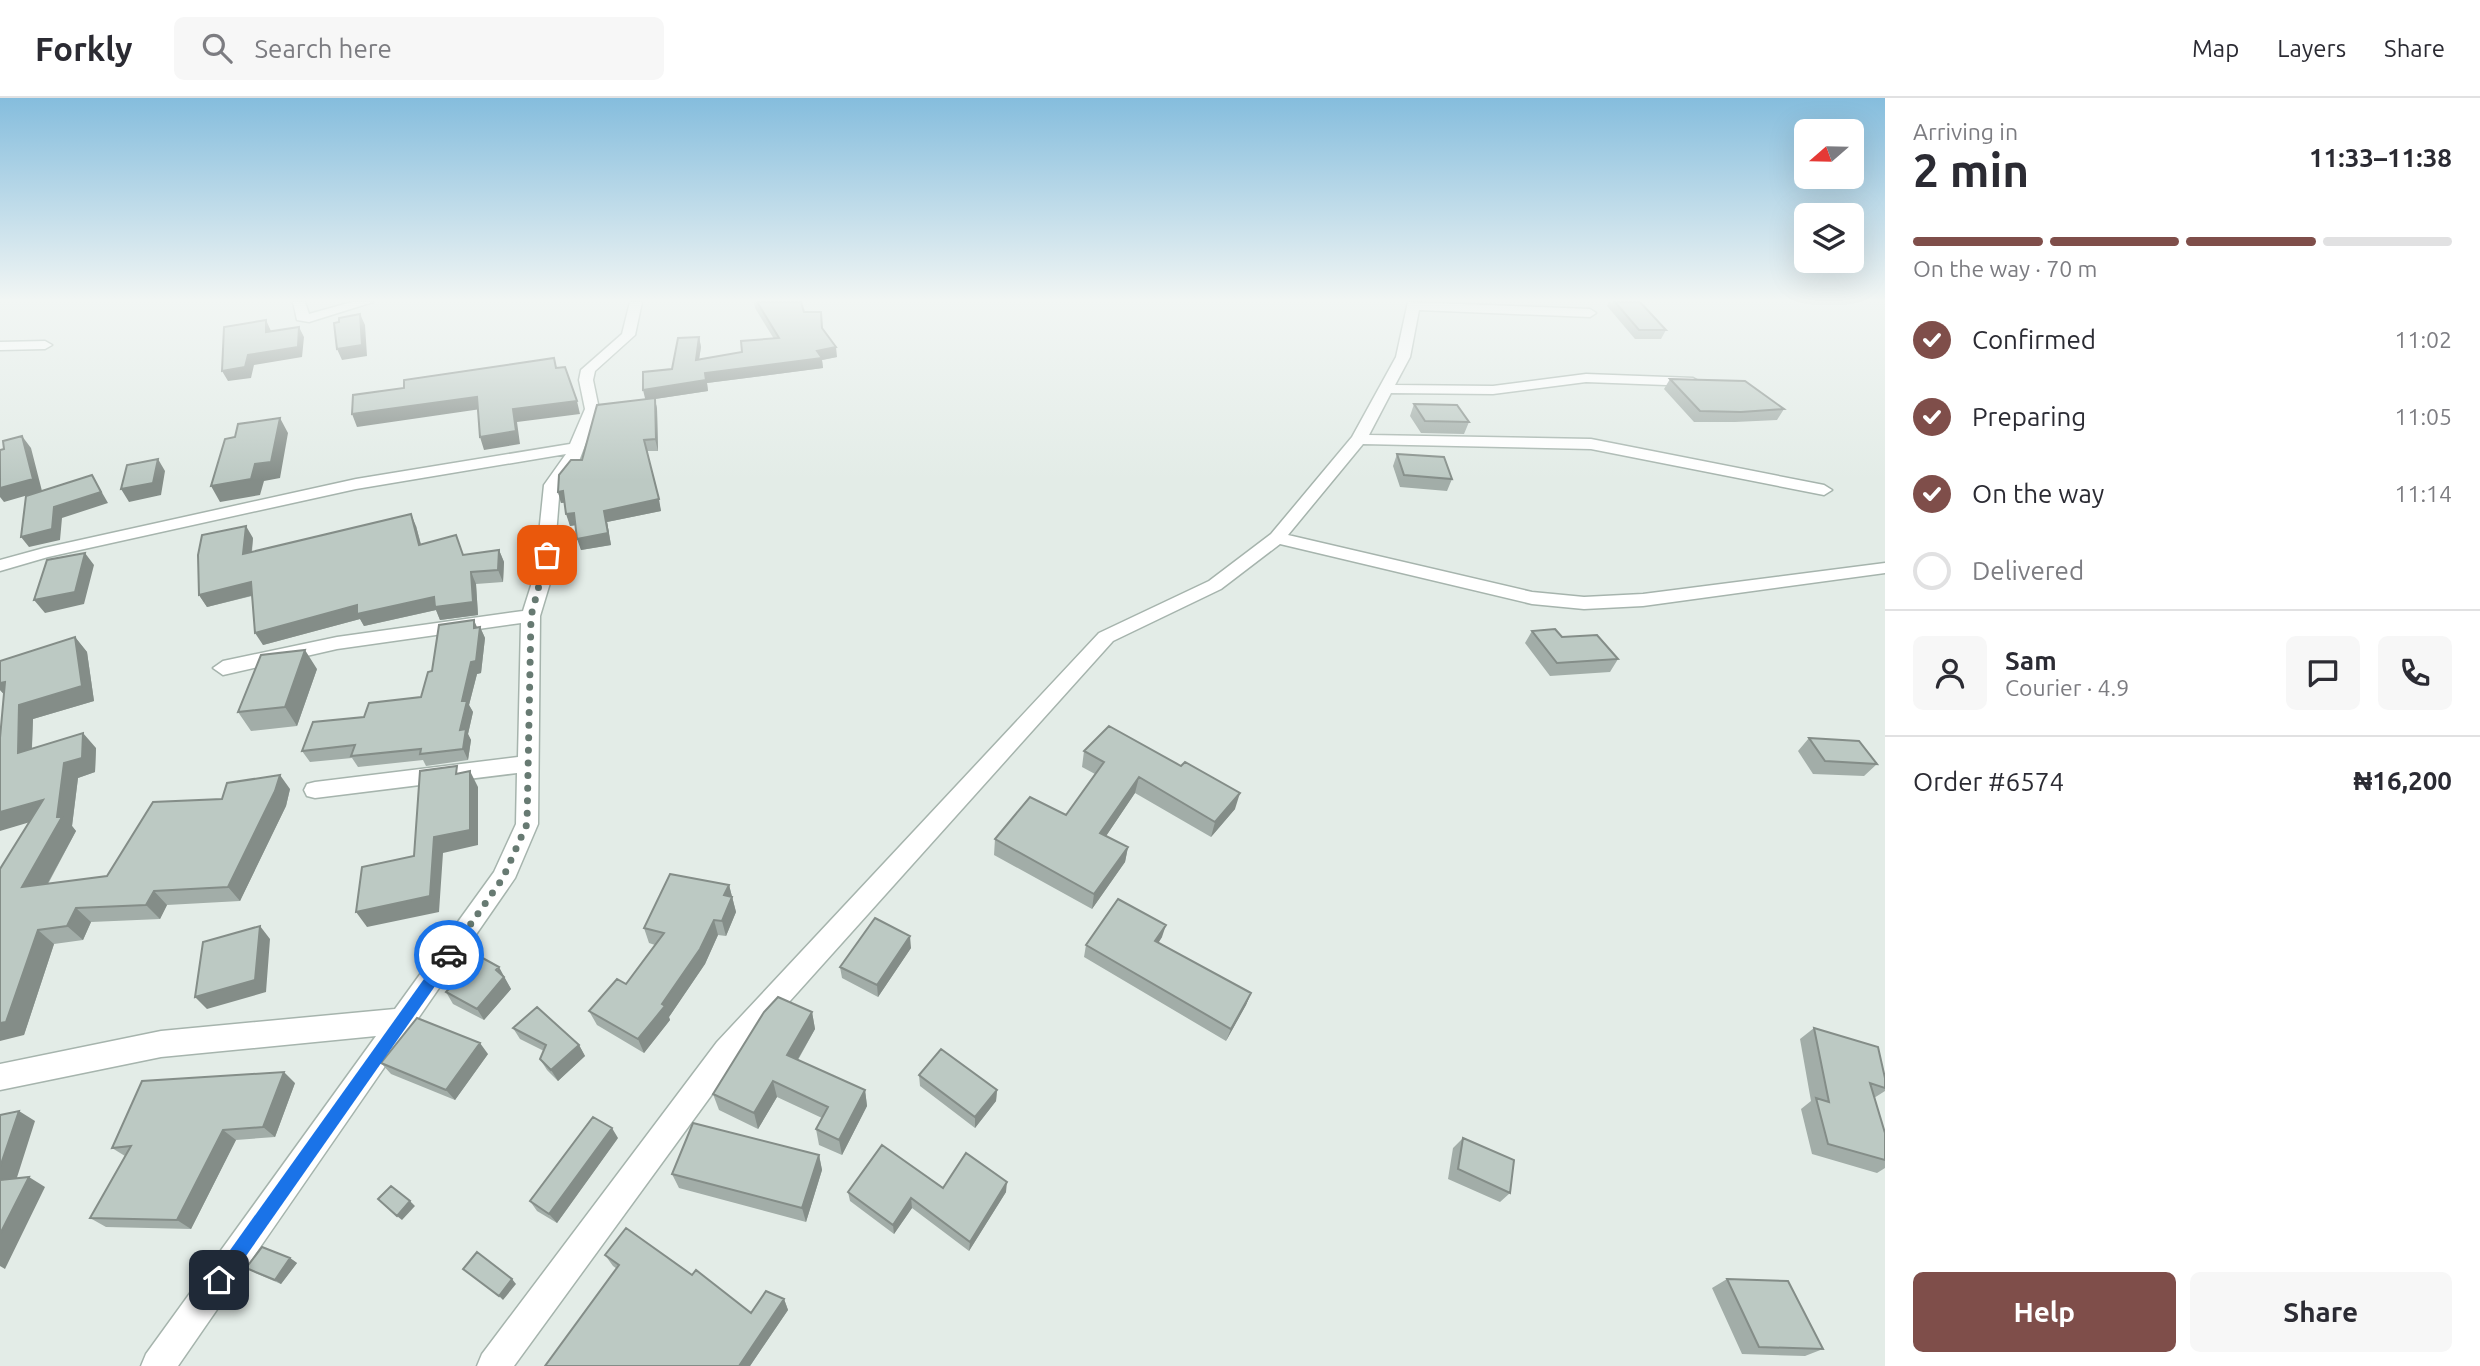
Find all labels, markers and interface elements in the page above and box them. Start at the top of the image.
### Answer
search box [174,17,664,80]
icon: search [198,29,236,67]
text: Forkly [35,30,132,67]
text: Search here [254,34,392,63]
text: Map [2192,35,2239,62]
text: Layers [2277,35,2346,62]
text: Share [2384,35,2445,62]
north arrow [1794,119,1864,189]
map controls [1794,119,1864,273]
text: Arriving in [1913,119,2018,144]
text: 11:33–11:38 [2309,143,2452,172]
text: 2 min [1913,144,2029,196]
button: layers [1794,203,1864,273]
text: On the way · 70 m [1913,256,2097,281]
icon: check [1913,321,1951,359]
text: Confirmed [1972,325,2096,354]
text: 11:02 [2394,327,2452,352]
icon: check [1913,398,1951,436]
text: Preparing [1972,402,2086,431]
text: 11:05 [2394,404,2452,429]
icon: check [1913,475,1951,513]
text: On the way [1972,479,2104,508]
text: 11:14 [2394,481,2452,506]
pin [517,525,577,585]
icon: bag [528,536,566,574]
text: Delivered [1972,556,2084,585]
button: person [1913,636,1987,710]
button: chat [2286,636,2360,710]
button: phone [2378,636,2452,710]
text: Sam [2005,646,2057,675]
text: Courier · 4.9 [2005,675,2129,700]
text: ₦16,200 [2354,766,2452,795]
text: Order #6574 [1913,767,2064,796]
courier [414,920,484,990]
icon: car [430,936,468,974]
pin [189,1250,249,1310]
icon: home [200,1261,238,1299]
button: Help [1913,1272,2176,1352]
button: Share [2190,1272,2452,1352]

